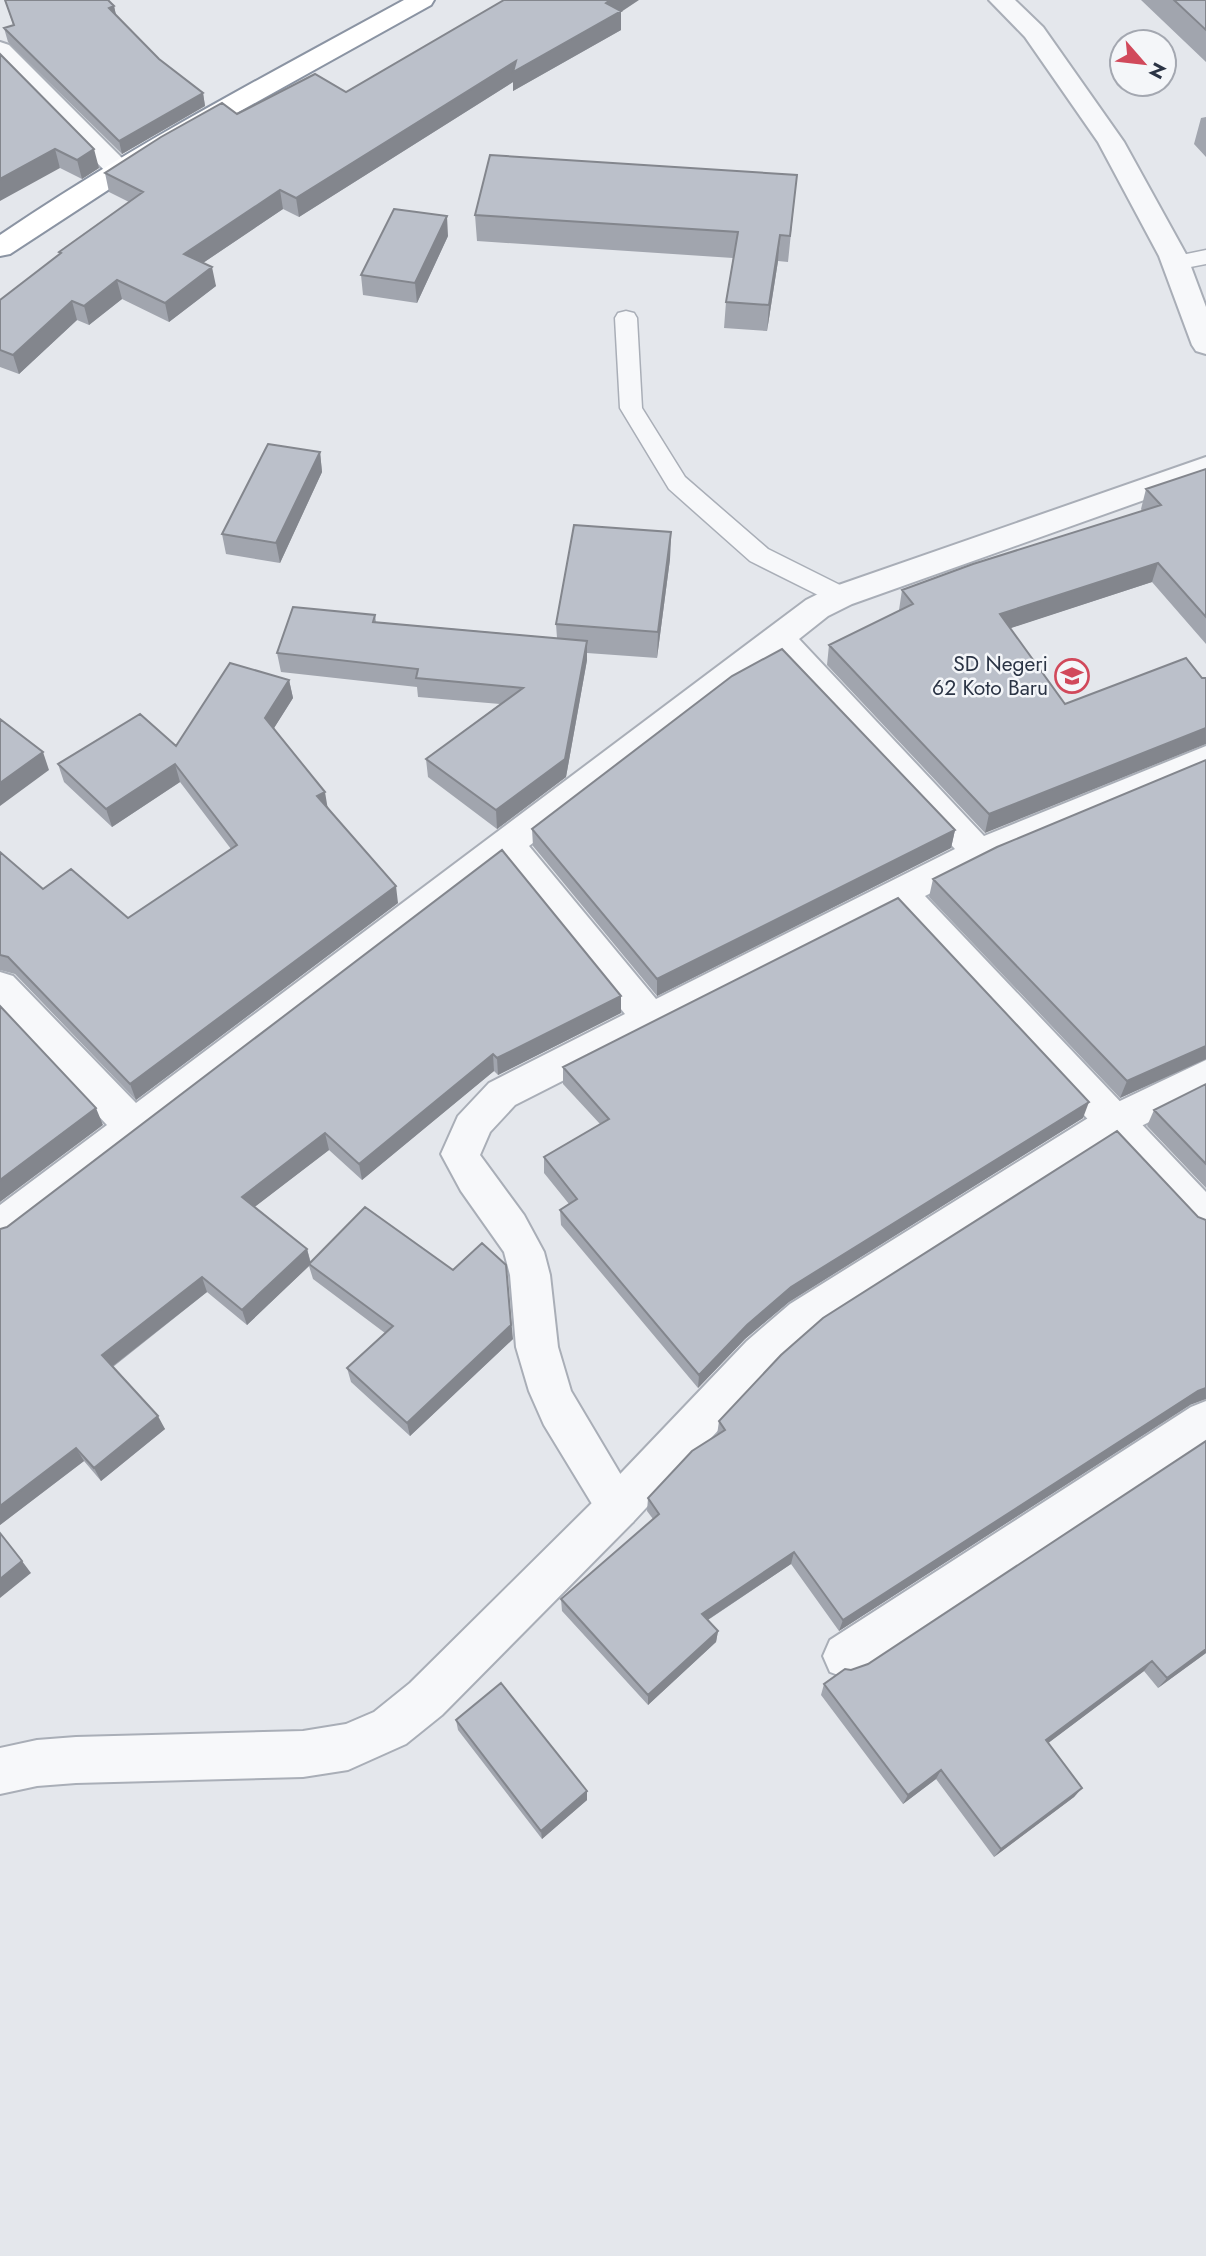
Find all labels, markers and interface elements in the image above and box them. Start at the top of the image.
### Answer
north arrow [1108,28,1178,98]
text: N [1142,58,1173,84]
place label: SD Negeri 62 Koto Baru [932,649,1048,703]
school or university icon: SD Negeri 62 Koto Baru [1053,657,1091,695]

